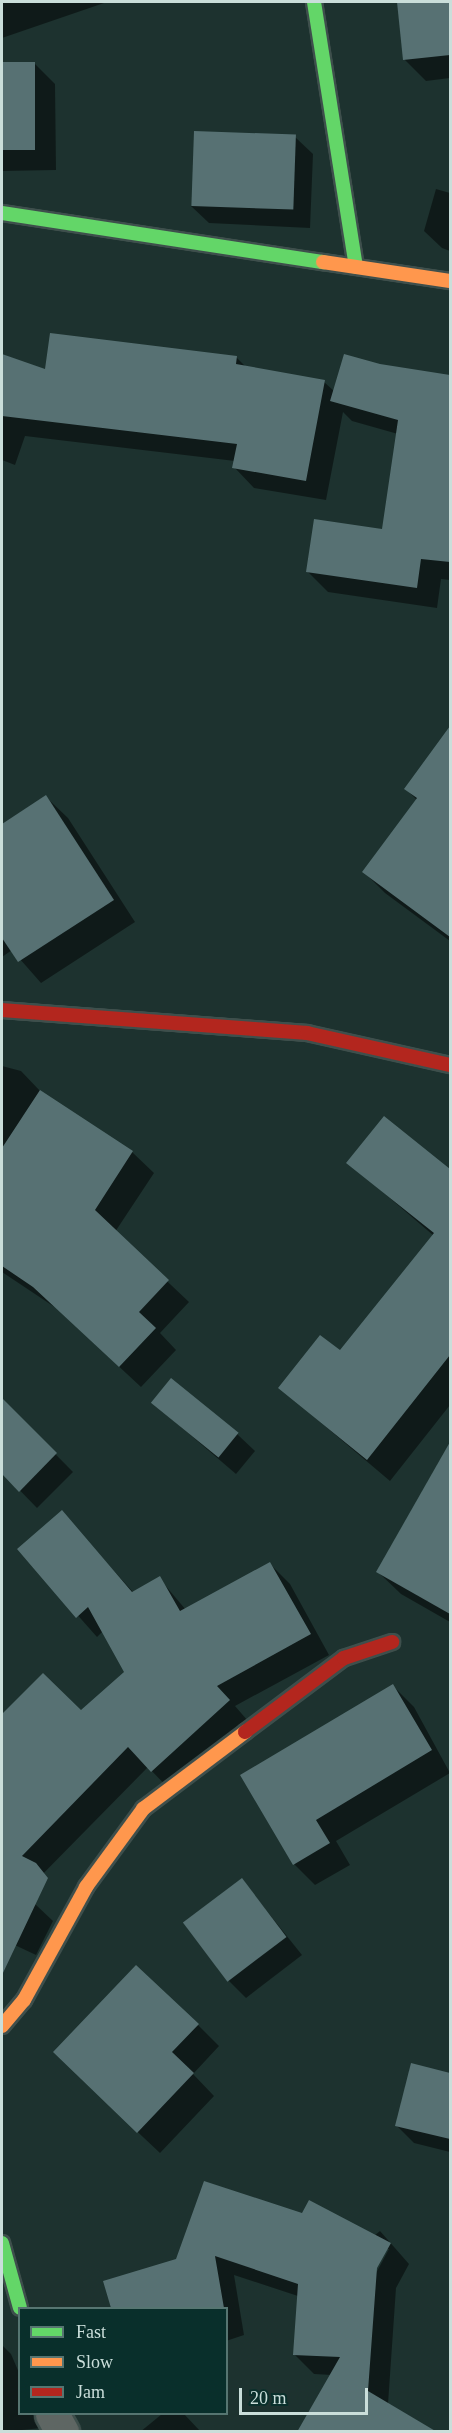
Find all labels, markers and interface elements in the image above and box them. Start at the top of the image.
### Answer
legend [18,2307,228,2415]
text: Fast [76,2322,106,2342]
text: Slow [76,2352,113,2372]
scale bar [242,2376,371,2414]
text: Jam [76,2382,105,2402]
text: 20 m [250,2388,287,2408]

